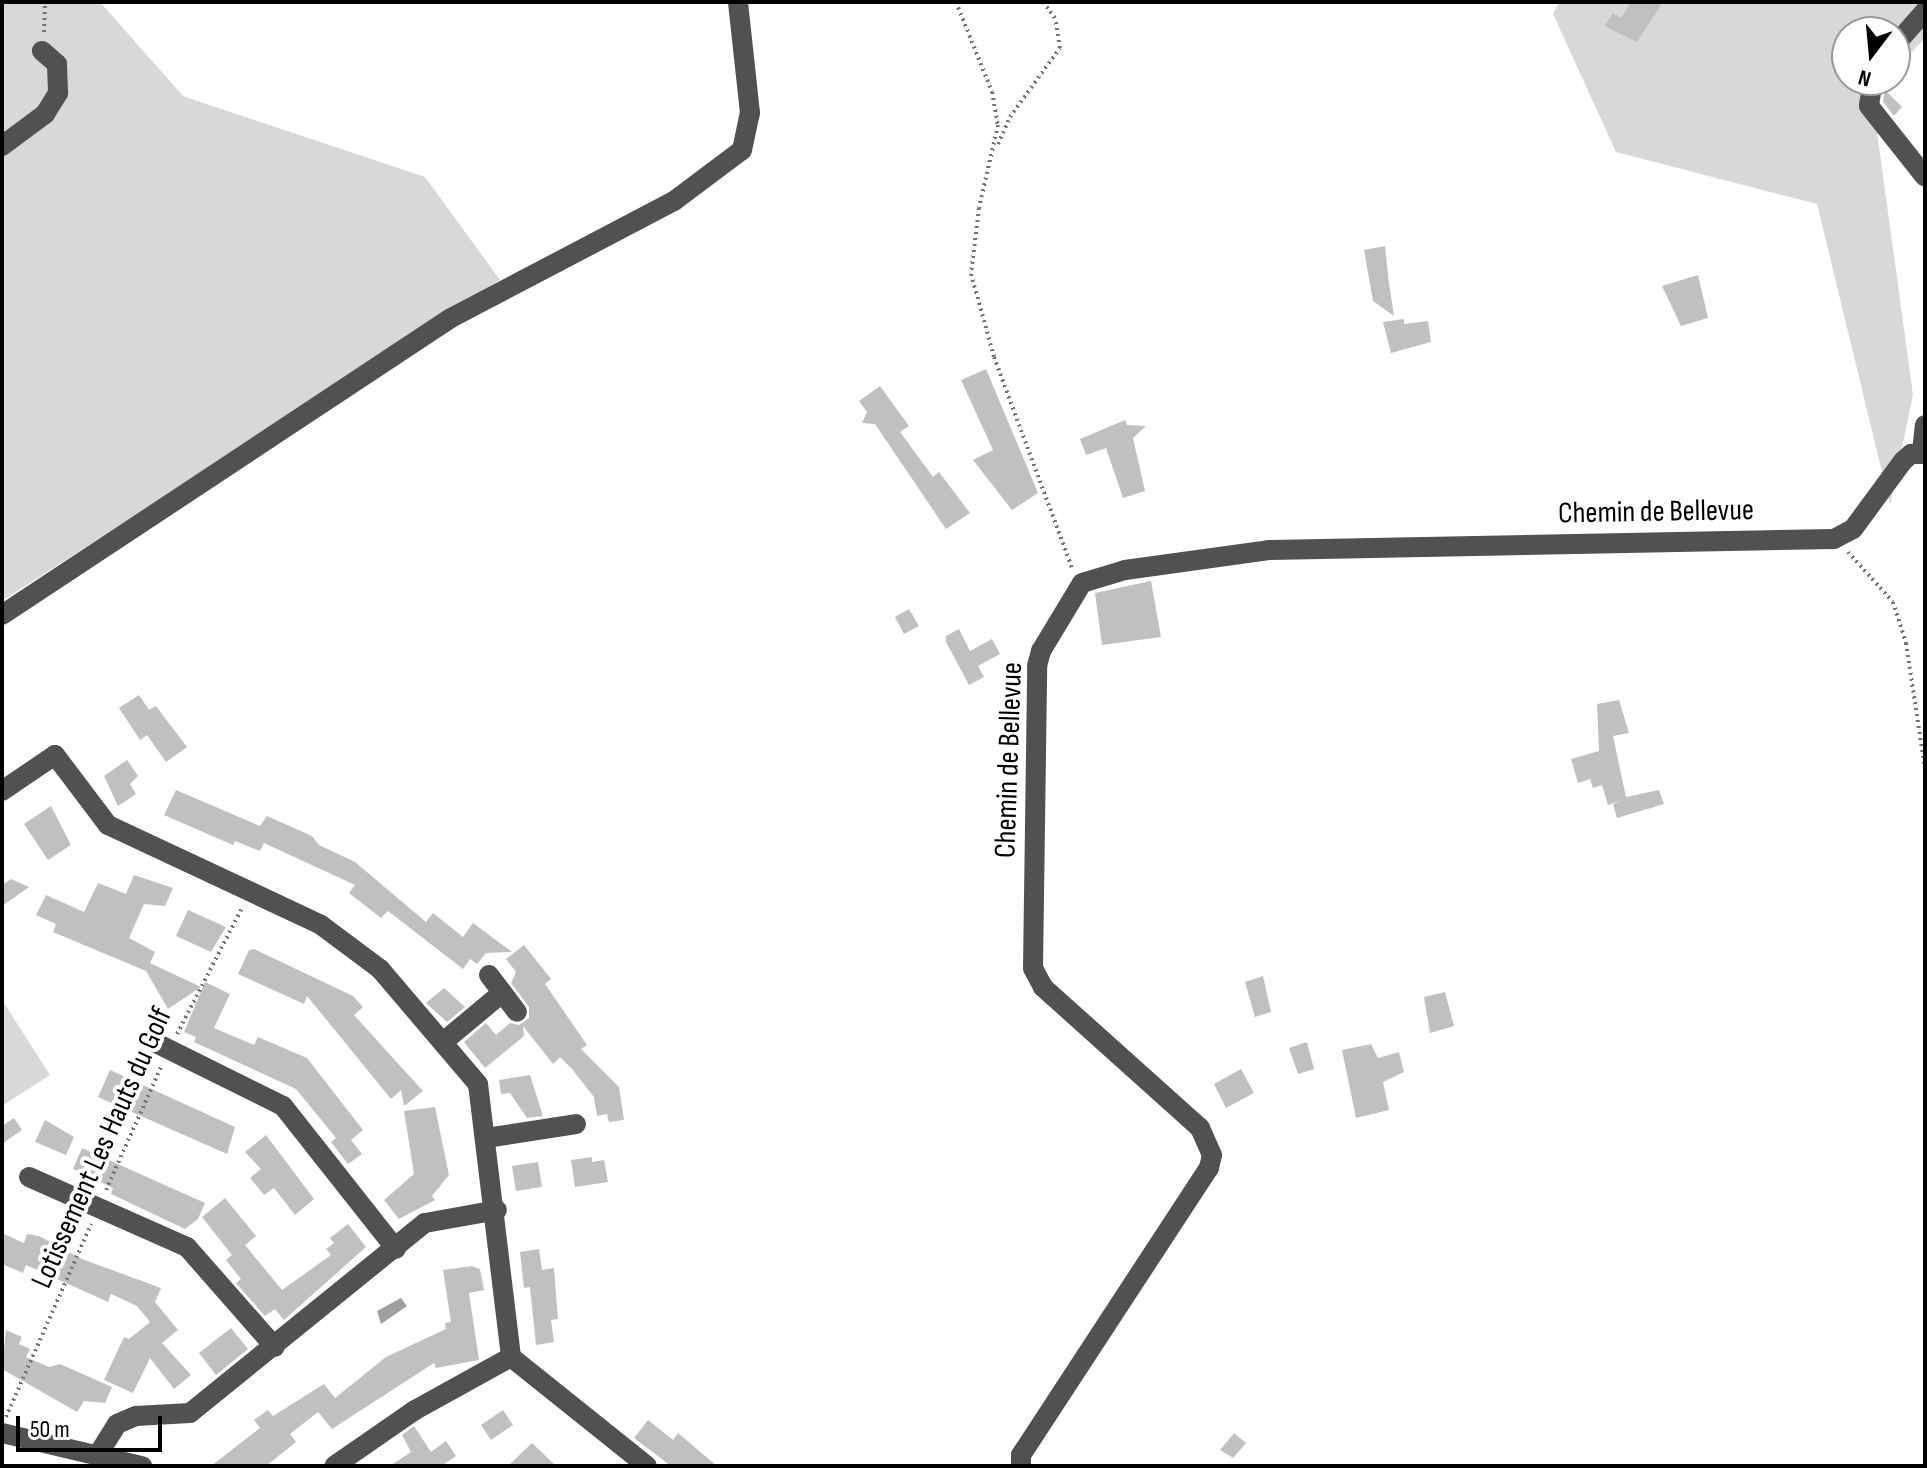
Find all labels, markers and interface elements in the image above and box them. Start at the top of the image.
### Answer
north arrow [1831,16,1911,96]
text: N [1855,63,1874,92]
street label: Chemin de Bellevue [1558,492,1754,532]
street label: Chemin de Bellevue [988,661,1030,859]
street label: Lotissement Les Hauts du Golf [24,1002,180,1294]
scale bar [20,1400,166,1450]
text: 50 m [30,1415,70,1444]

